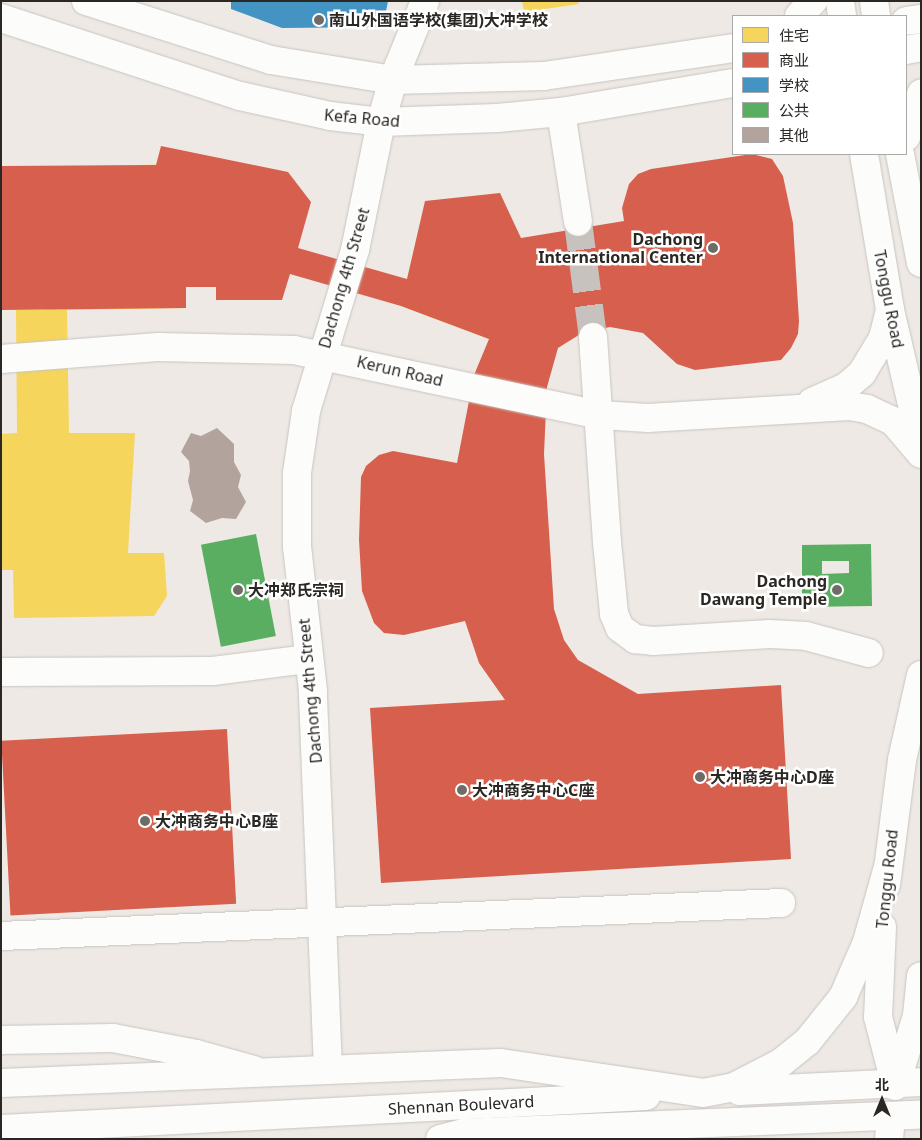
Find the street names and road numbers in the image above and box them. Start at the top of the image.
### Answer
street label: Kefa Road [323,105,401,131]
street label: Dachong 4th Street [315,205,373,351]
street label: Tonggu Road [870,248,908,350]
street label: Kerun Road [355,352,445,390]
street label: Dachong 4th Street [294,618,326,764]
street label: Tonggu Road [872,829,902,929]
street label: Shennan Boulevard [387,1092,535,1118]

